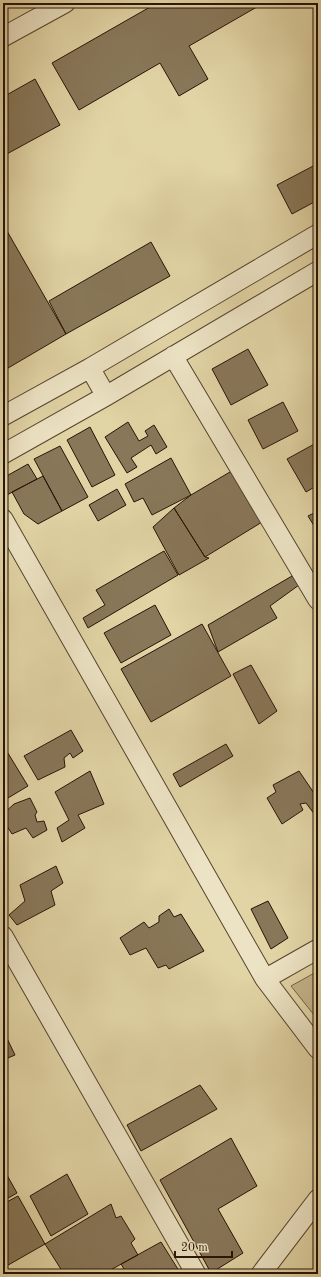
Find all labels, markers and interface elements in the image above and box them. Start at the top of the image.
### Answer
scale bar [175,1233,232,1259]
text: 20 m [181,1242,208,1254]

